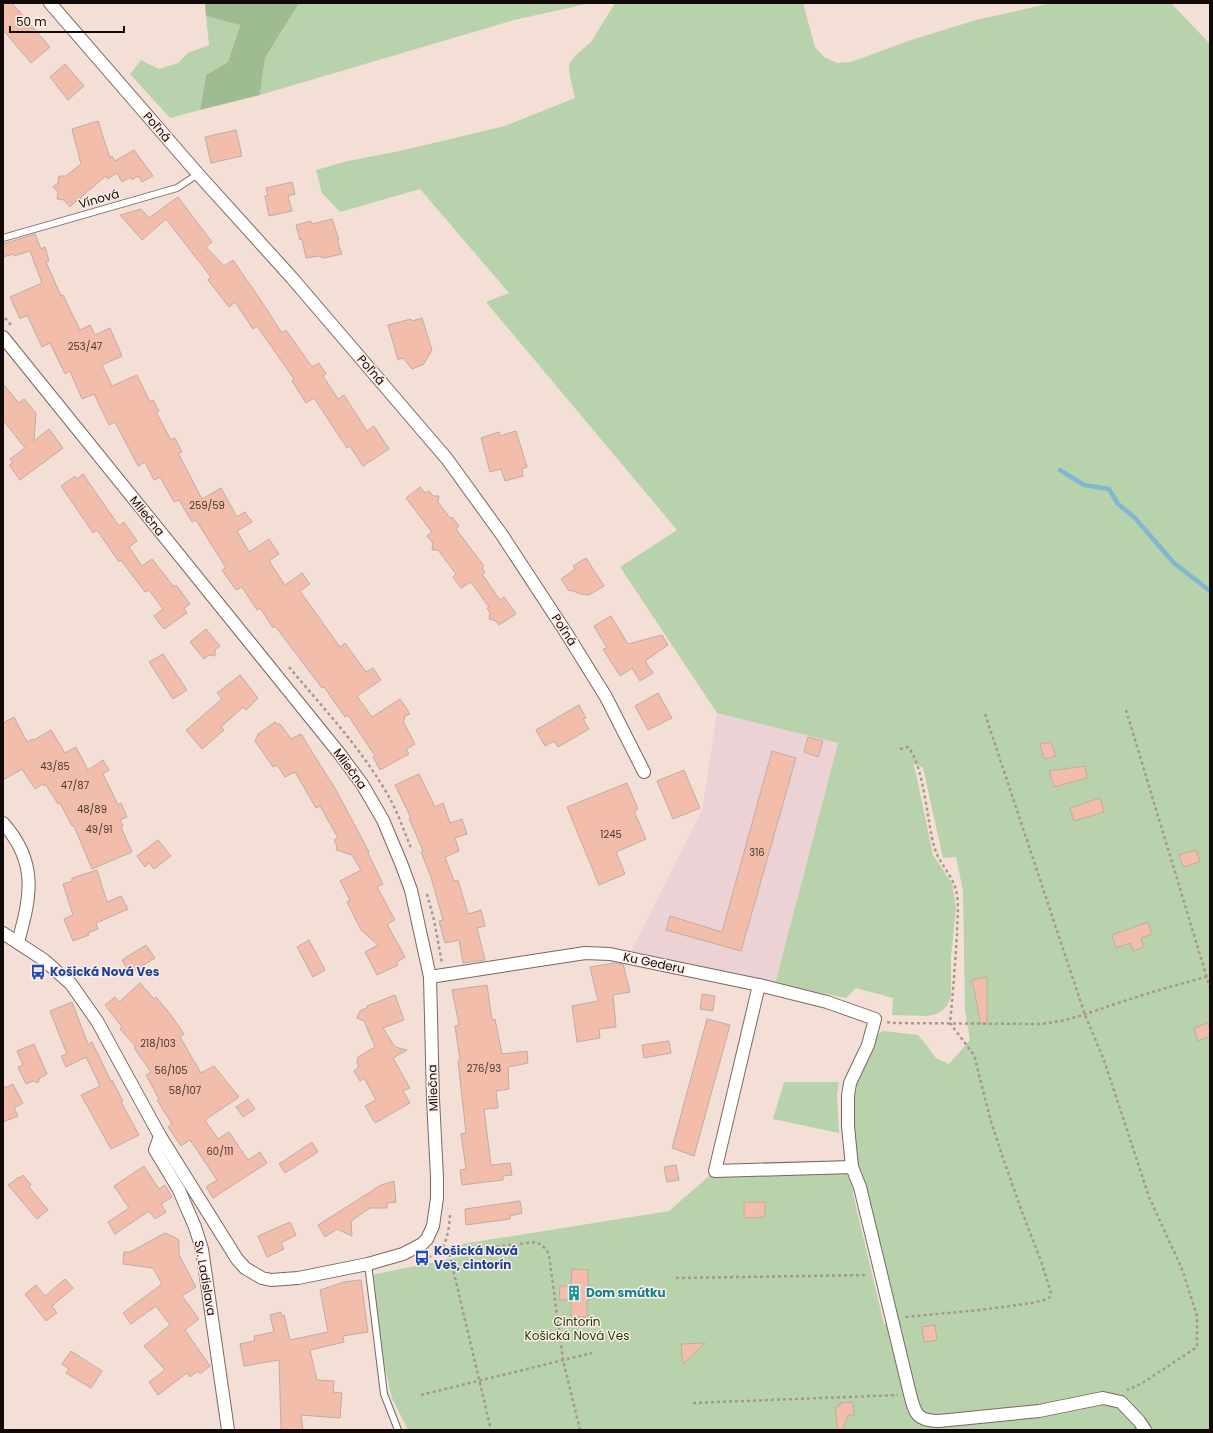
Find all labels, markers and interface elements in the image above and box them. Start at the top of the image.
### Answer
scale bar [10,8,124,34]
text: 50 m [16,13,47,30]
street label: Poľná [140,108,175,145]
street label: Vínová [77,185,121,212]
house number: 253/47 [68,339,103,354]
street label: Poľná [354,351,389,388]
street label: Mliečna [126,492,169,539]
house number: 259/59 [189,498,225,513]
street label: Poľná [548,610,581,649]
street label: Mliečna [330,745,371,793]
house number: 43/85 [40,759,70,774]
house number: 47/87 [61,778,90,793]
house number: 48/89 [77,802,107,817]
house number: 49/91 [86,822,112,837]
house number: 1245 [600,827,622,842]
house number: 316 [749,845,765,860]
street label: Ku Gederu [622,948,686,977]
bus stop icon: Košická Nová Ves [29,963,47,981]
place label: Košická Nová Ves [50,963,160,980]
house number: 218/103 [140,1036,176,1051]
house number: 276/93 [467,1061,501,1076]
house number: 56/105 [154,1063,188,1078]
street label: Mliečna [423,1064,442,1112]
house number: 58/107 [169,1083,202,1098]
house number: 60/111 [207,1144,234,1159]
street label: Sv. Ladislava [191,1239,220,1317]
place label: Košická Nová Ves, cintorín [434,1242,518,1273]
bus stop icon: Košická Nová Ves, cintorín [413,1249,431,1267]
building icon: Dom smútku [565,1284,583,1302]
place label: Dom smútku [586,1284,666,1301]
park label: Cintorín Košická Nová Ves [525,1313,629,1344]

